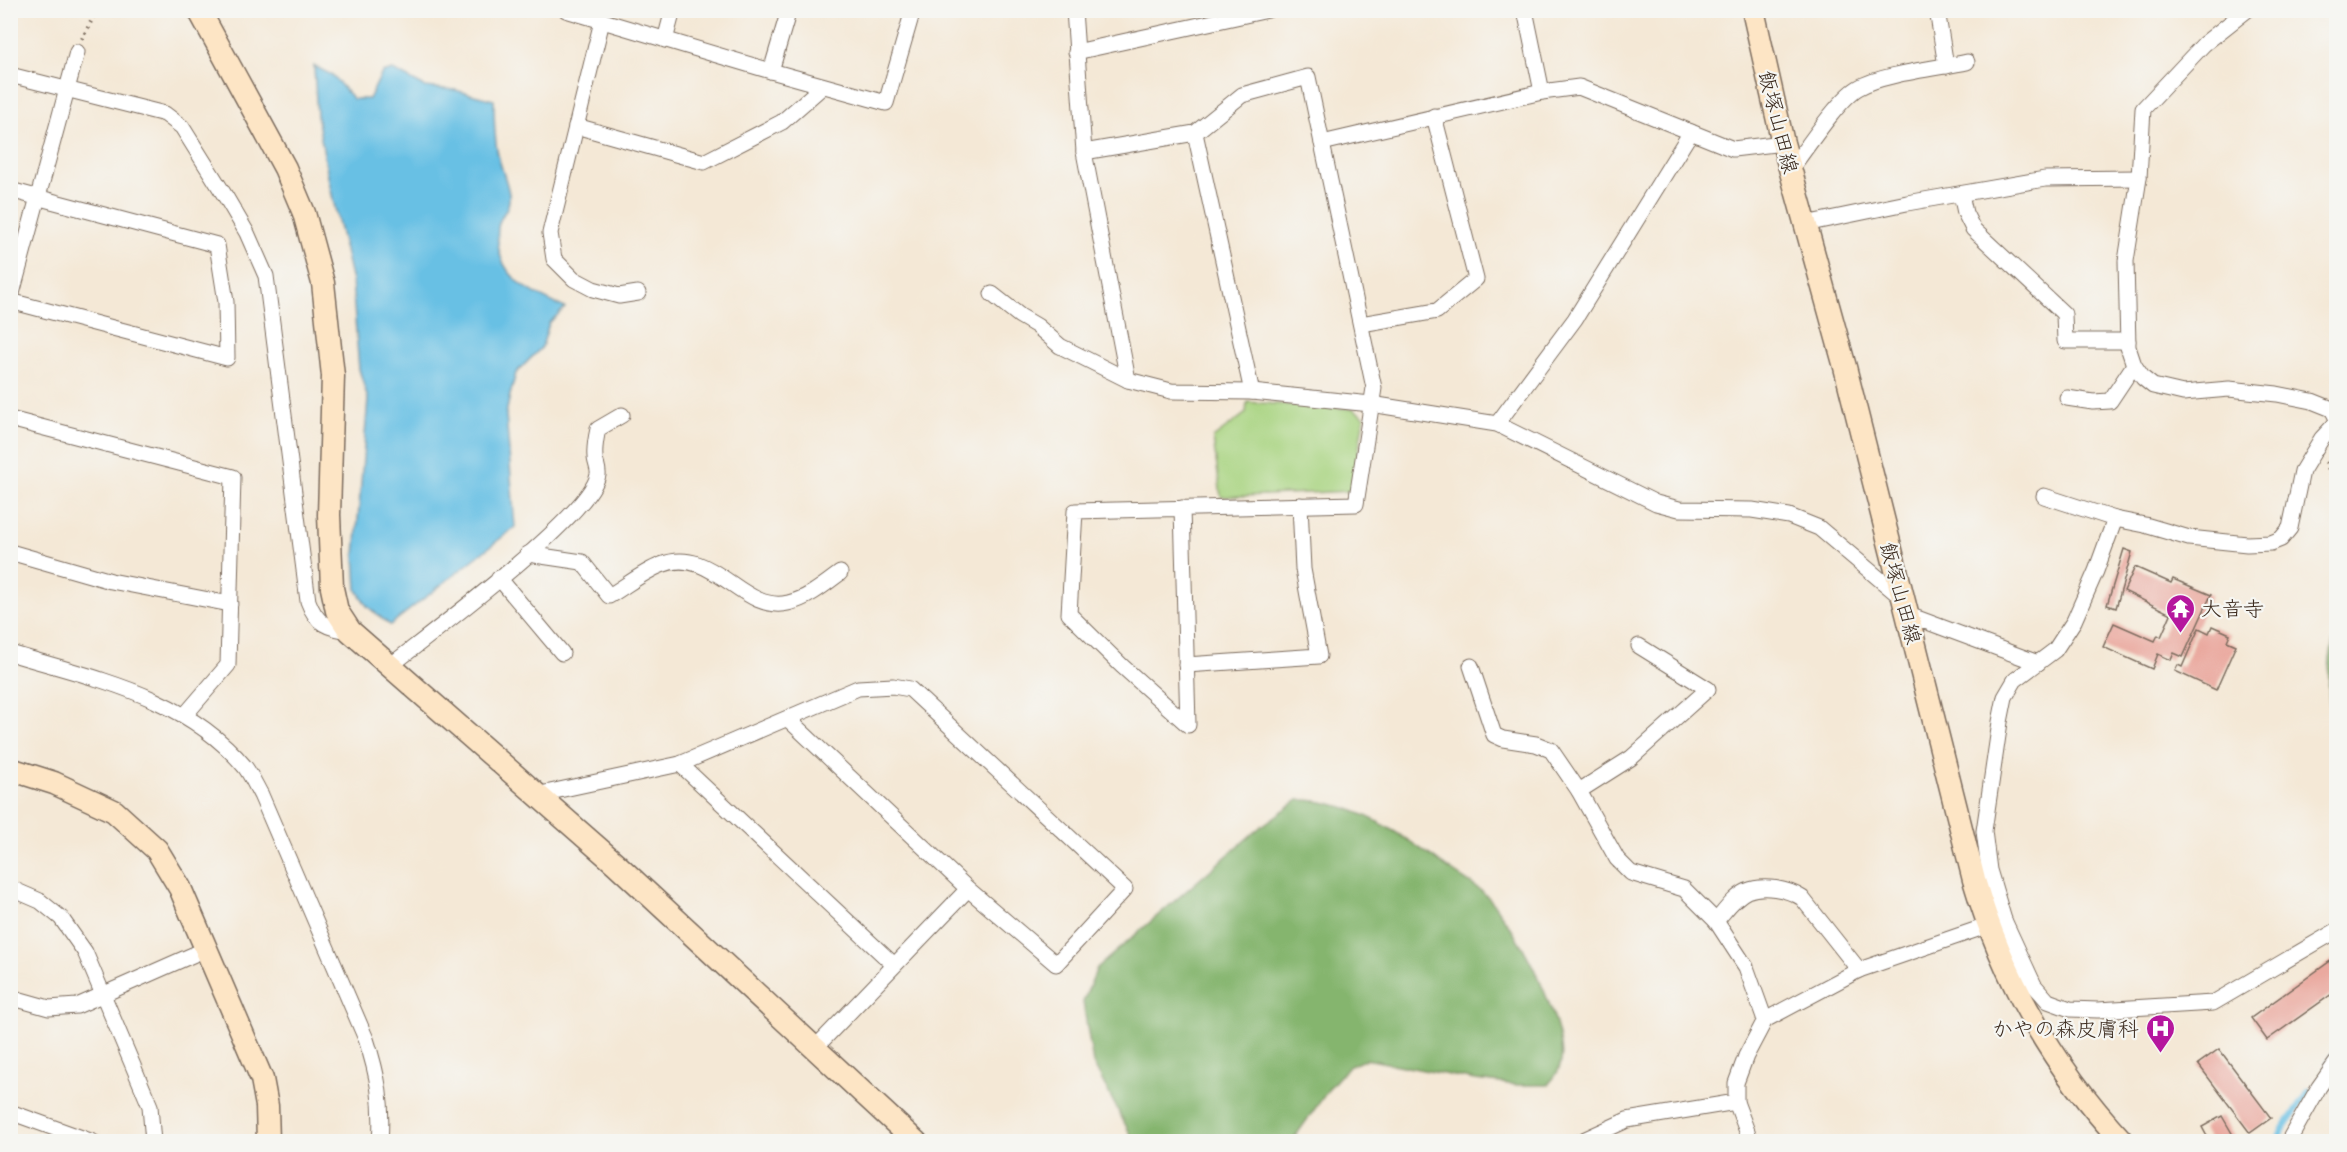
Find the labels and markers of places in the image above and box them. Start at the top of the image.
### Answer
temple icon: 大音寺 [2164,592,2196,634]
place label: 大音寺 [2201,596,2264,621]
hospital icon: かやの森皮膚科 [2144,1012,2176,1054]
place label: かやの森皮膚科 [1992,1016,2139,1041]

